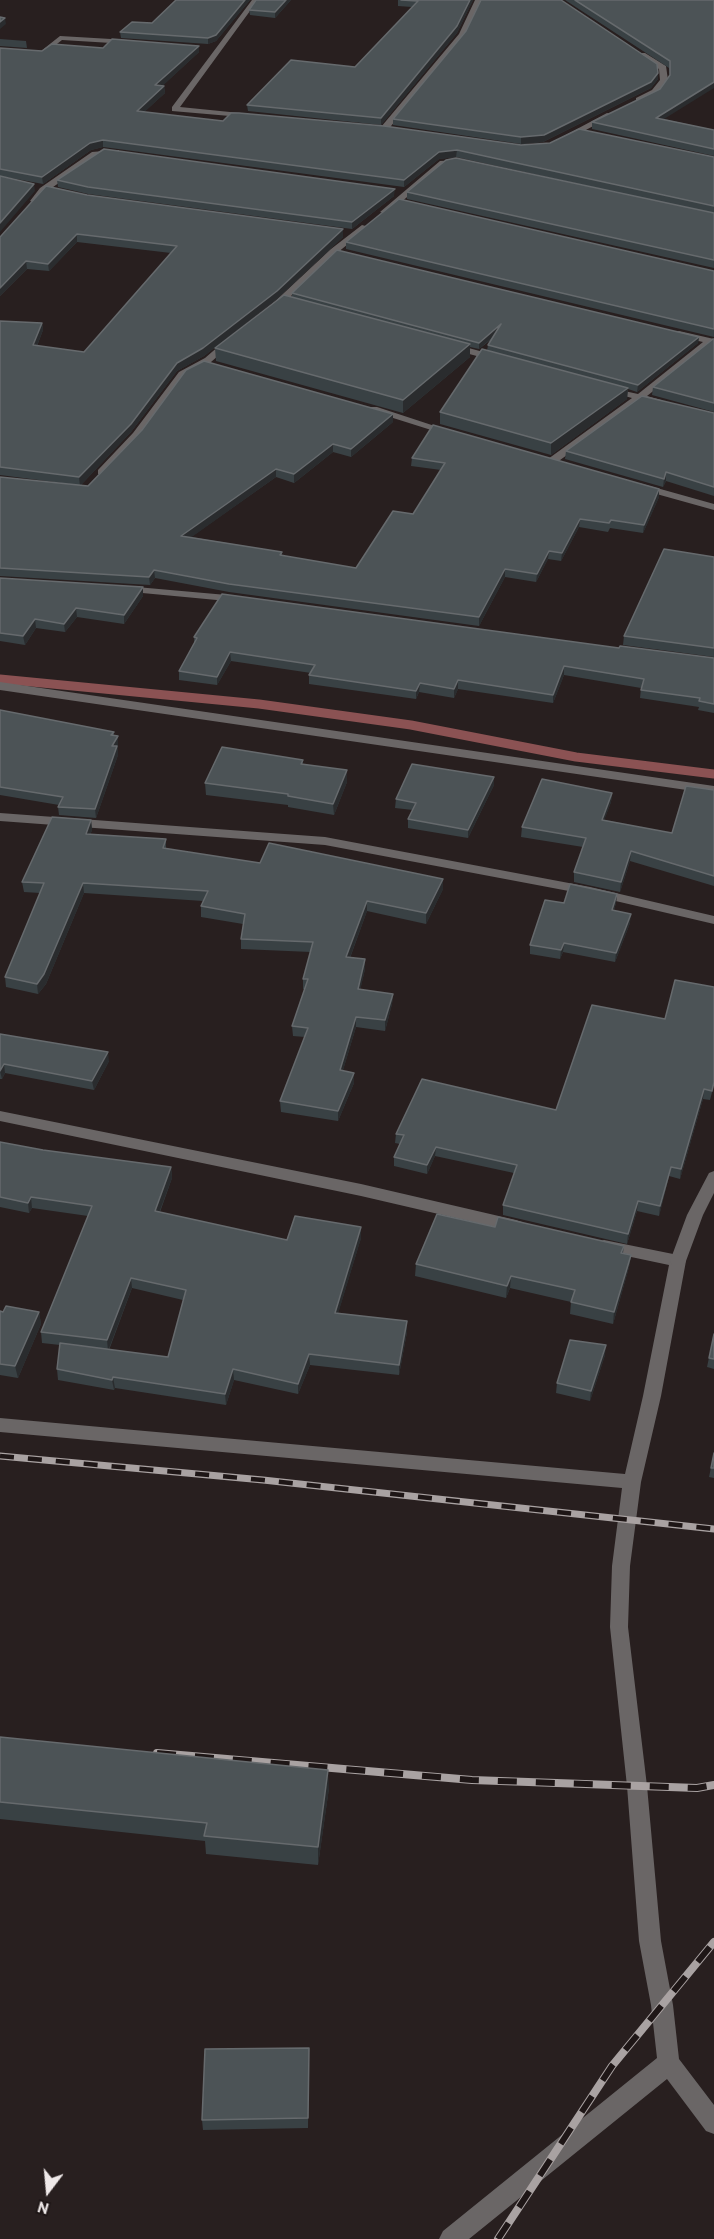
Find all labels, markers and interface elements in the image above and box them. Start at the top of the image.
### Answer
north arrow [18,2161,78,2221]
text: N [35,2197,51,2219]

